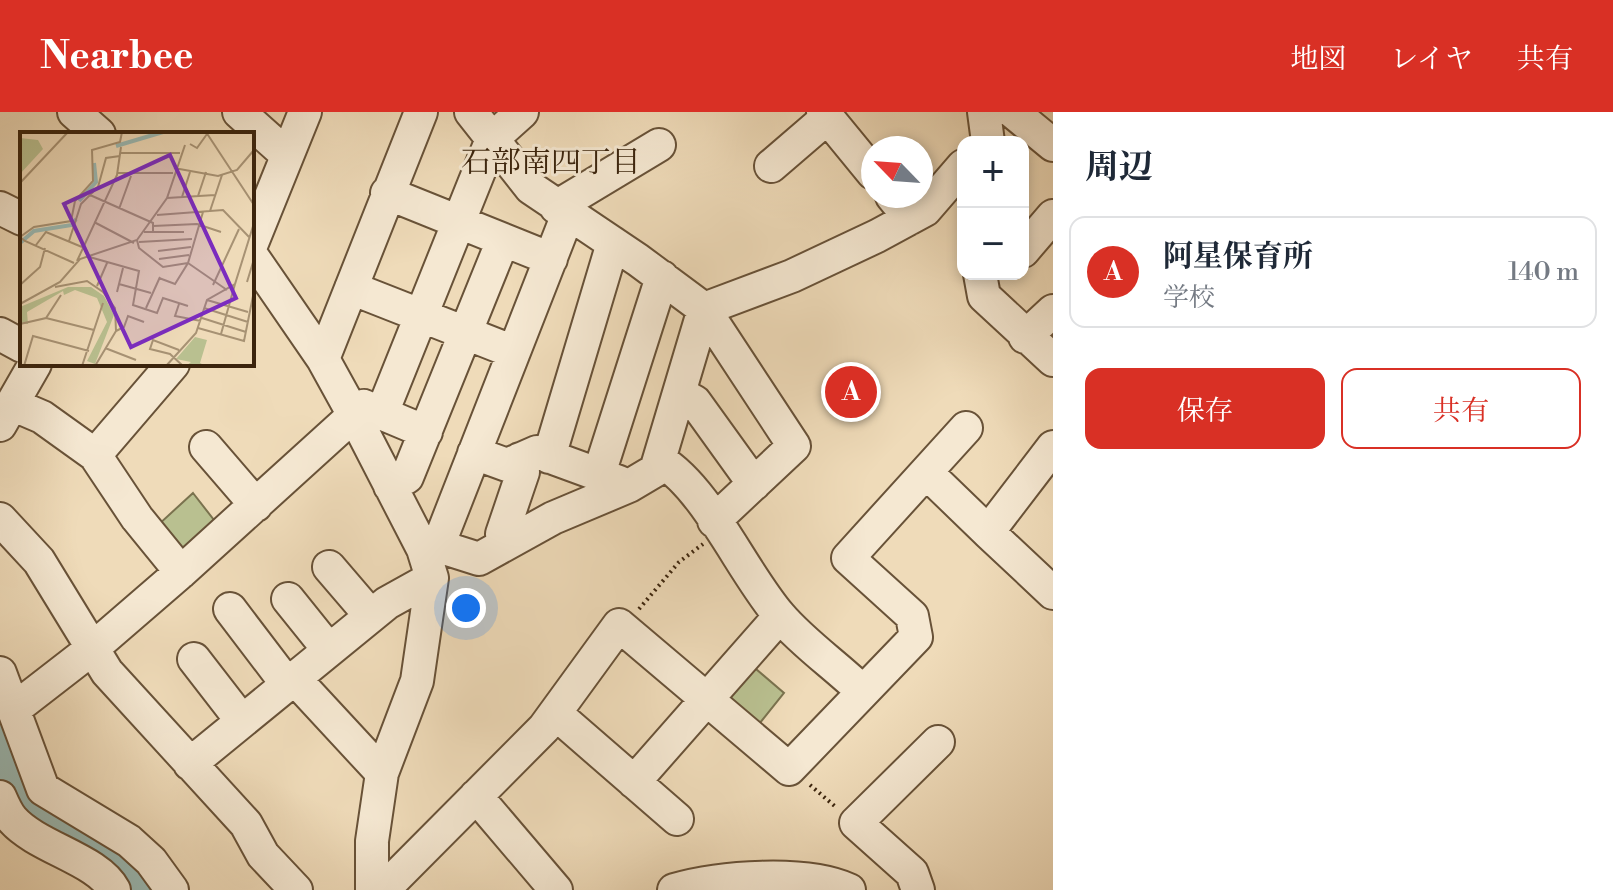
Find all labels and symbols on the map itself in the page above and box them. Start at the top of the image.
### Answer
inset map [20,132,254,366]
north arrow [861,136,933,208]
district label: 石部南四丁目 [461,144,641,182]
pin: A [825,362,877,422]
your location [446,588,486,628]

